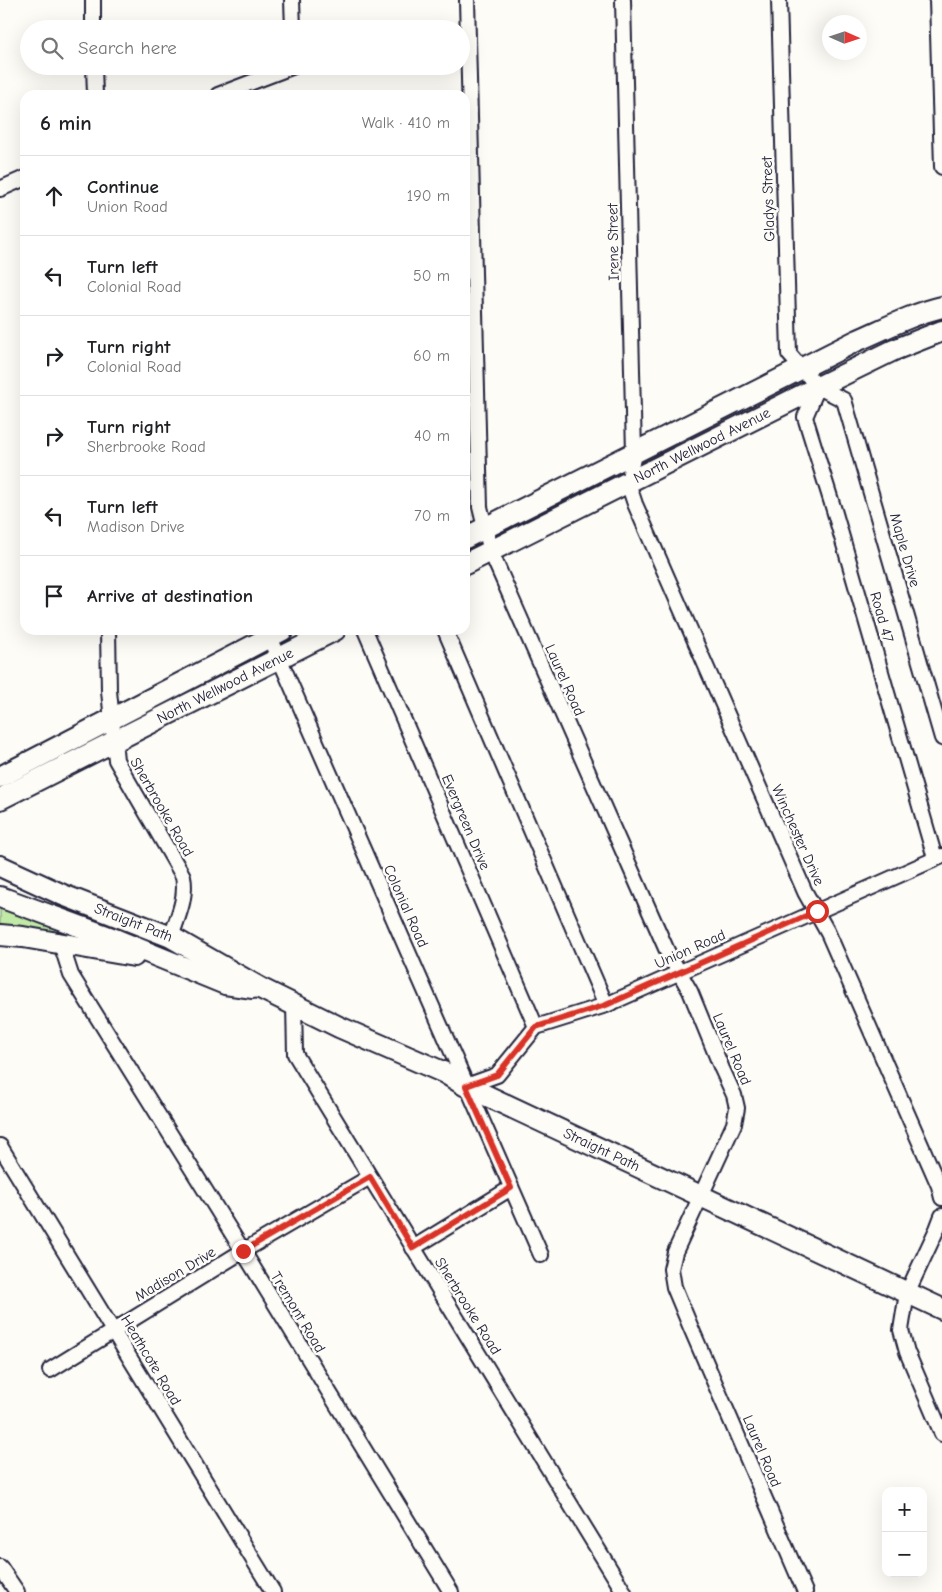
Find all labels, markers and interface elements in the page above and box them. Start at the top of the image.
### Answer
north arrow [822,15,867,60]
search box [20,20,470,75]
icon: search [38,34,66,62]
text: Search here [78,37,177,59]
text: 6 min [40,111,92,135]
text: Walk · 410 m [362,114,450,132]
street label: Gladys Street [757,155,778,242]
text: Continue [87,176,159,198]
icon: ahead [40,182,68,210]
text: 190 m [407,187,450,205]
text: Union Road [87,198,168,216]
street label: Irene Street [603,202,623,281]
text: Turn left [87,256,158,278]
icon: left [40,262,68,290]
text: 50 m [413,267,450,285]
text: Colonial Road [87,278,181,296]
text: Turn right [87,336,171,358]
icon: right [40,342,68,370]
text: 60 m [413,347,450,365]
text: Colonial Road [87,358,181,376]
street label: North Wellwood Avenue [631,403,774,487]
text: Turn right [87,416,171,438]
icon: right [40,422,68,450]
text: 40 m [414,427,450,445]
text: Sherbrooke Road [87,438,206,456]
text: Turn left [87,496,158,518]
icon: left [40,502,68,530]
text: 70 m [414,507,450,525]
street label: Maple Drive [886,511,924,590]
text: Madison Drive [87,518,184,536]
icon: arrive [40,582,68,610]
text: Arrive at destination [87,585,253,607]
street label: Road 47 [866,590,898,644]
street label: Laurel Road [541,641,589,719]
street label: North Wellwood Avenue [154,643,297,727]
street label: Sherbrooke Road [126,754,198,860]
street label: Evergreen Drive [438,771,494,873]
street label: Winchester Drive [768,782,828,889]
street label: Colonial Road [380,862,432,950]
street label: Straight Path [92,899,175,946]
route start [806,900,829,923]
street label: Union Road [652,925,728,973]
street label: Laurel Road [709,1010,755,1088]
street label: Straight Path [560,1124,643,1175]
route end [232,1240,255,1263]
street label: Madison Drive [131,1243,219,1305]
street label: Sherbrooke Road [431,1254,505,1358]
street label: Tremont Road [267,1268,329,1356]
street label: Heathcote Road [117,1312,185,1408]
street label: Laurel Road [739,1412,785,1490]
map controls [882,1487,927,1577]
button: + [882,1487,927,1532]
button: − [882,1532,927,1577]

